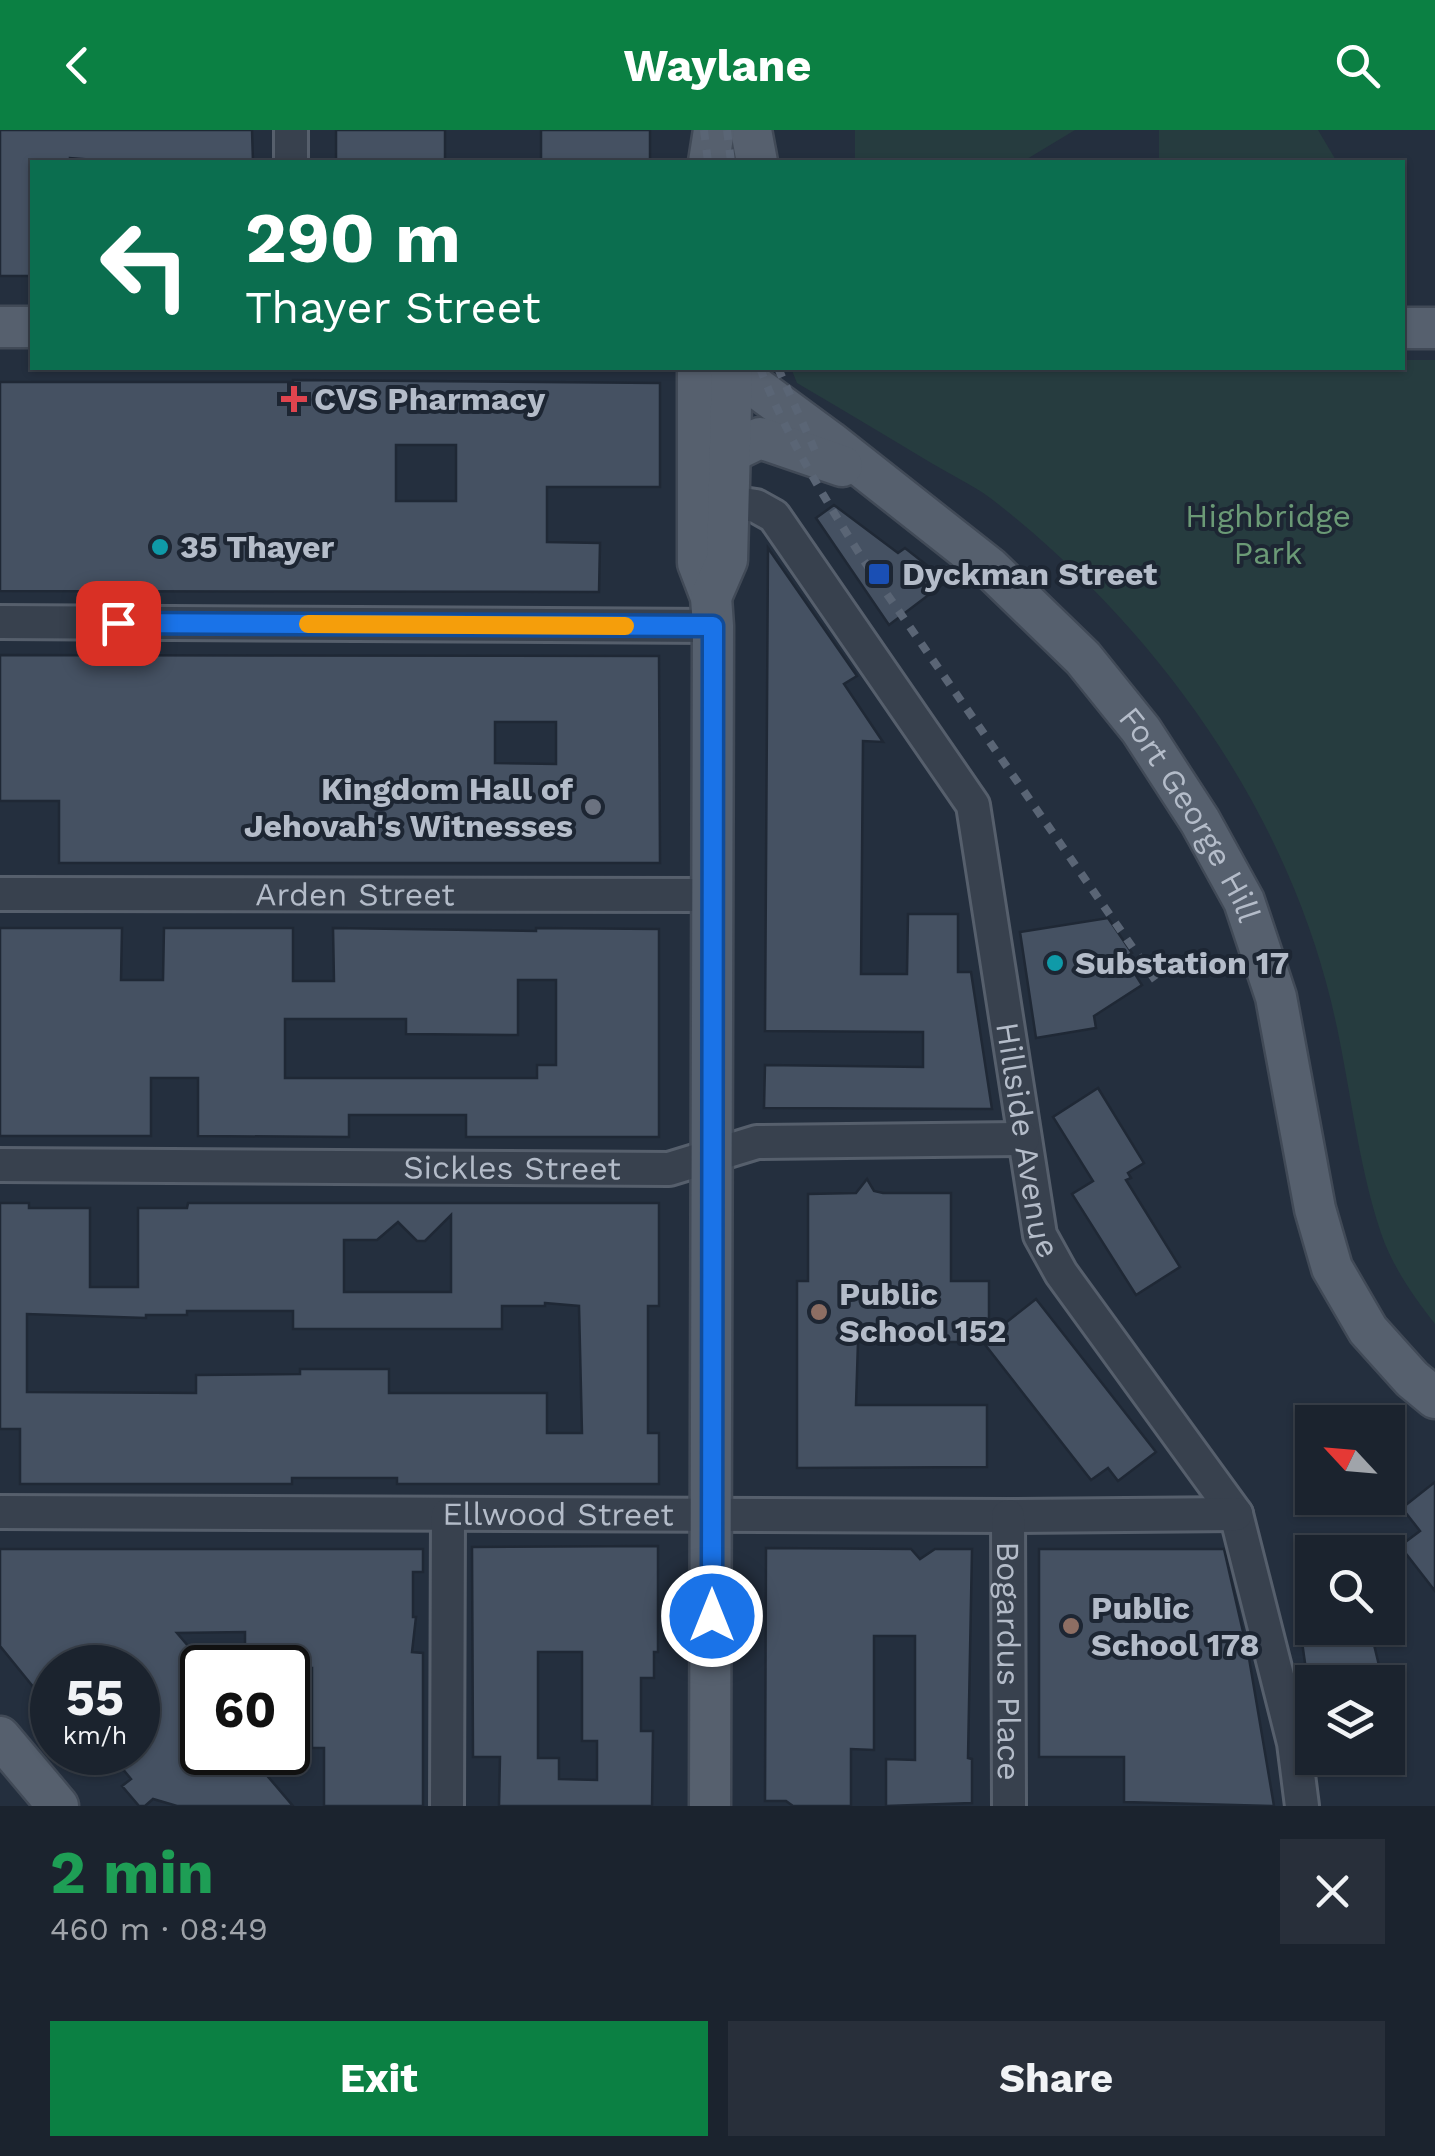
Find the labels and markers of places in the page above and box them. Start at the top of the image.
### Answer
place label: CVS Pharmacy [314,380,546,418]
marker: CVS Pharmacy [283,388,305,410]
place label: 35 Thayer [180,528,334,566]
marker: 35 Thayer [149,536,171,558]
place label: Dyckman Street [902,555,1157,593]
marker: Dyckman Street [866,561,892,587]
pin [76,581,161,666]
place label: Kingdom Hall of Jehovah's Witnesses [244,770,574,845]
marker: Kingdom Hall of Jehovah's Witnesses [582,796,604,818]
place label: Substation 17 [1075,944,1289,982]
marker: Substation 17 [1044,952,1066,974]
place label: Public School 152 [839,1275,1006,1350]
marker: Public School 152 [808,1301,830,1323]
place label: Public School 178 [1091,1589,1260,1664]
marker: Public School 178 [1060,1615,1082,1637]

